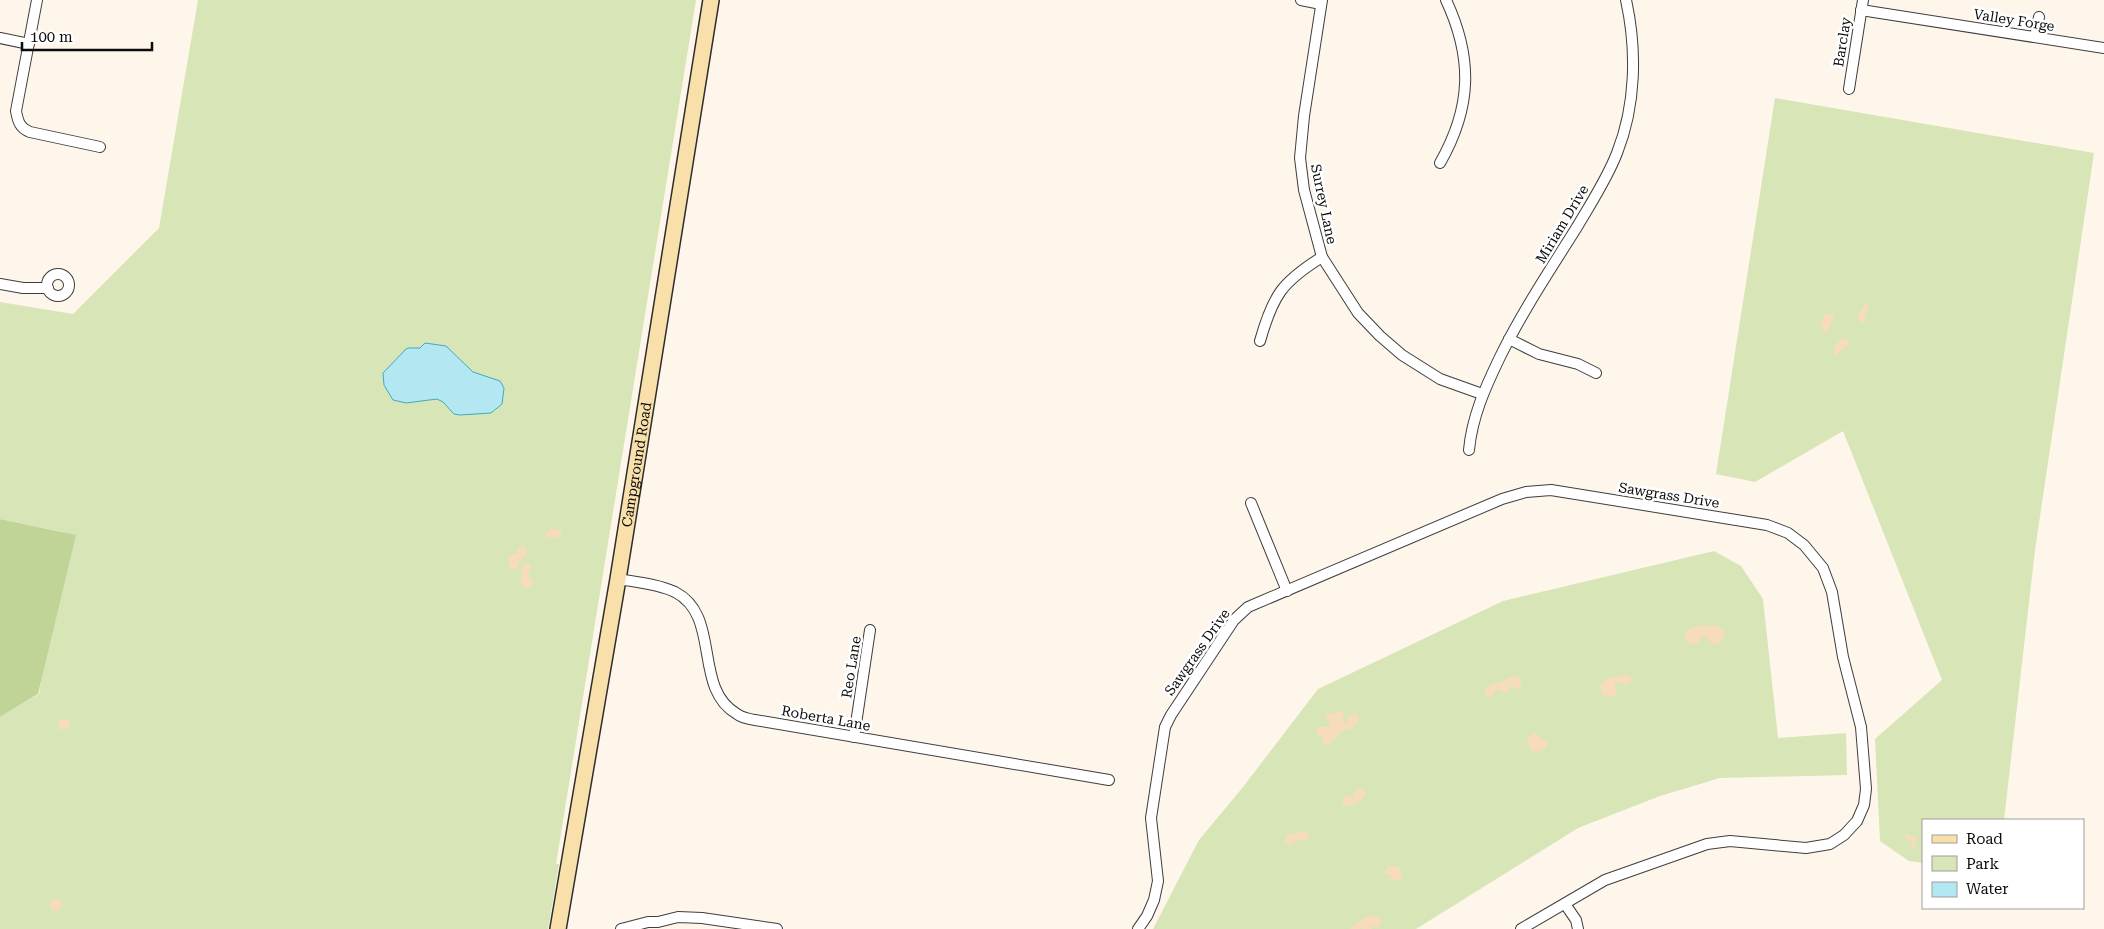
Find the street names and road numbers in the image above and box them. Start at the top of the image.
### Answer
street label: Valley Forge [1972,6,2056,34]
street label: Barclay [1830,15,1854,68]
street label: Surrey Lane [1308,163,1340,246]
street label: Miriam Drive [1532,182,1592,266]
street label: Campground Road [618,401,654,528]
street label: Sawgrass Drive [1617,479,1721,511]
street label: Sawgrass Drive [1161,605,1233,698]
street label: Reo Lane [838,635,864,699]
street label: Roberta Lane [780,702,872,734]

